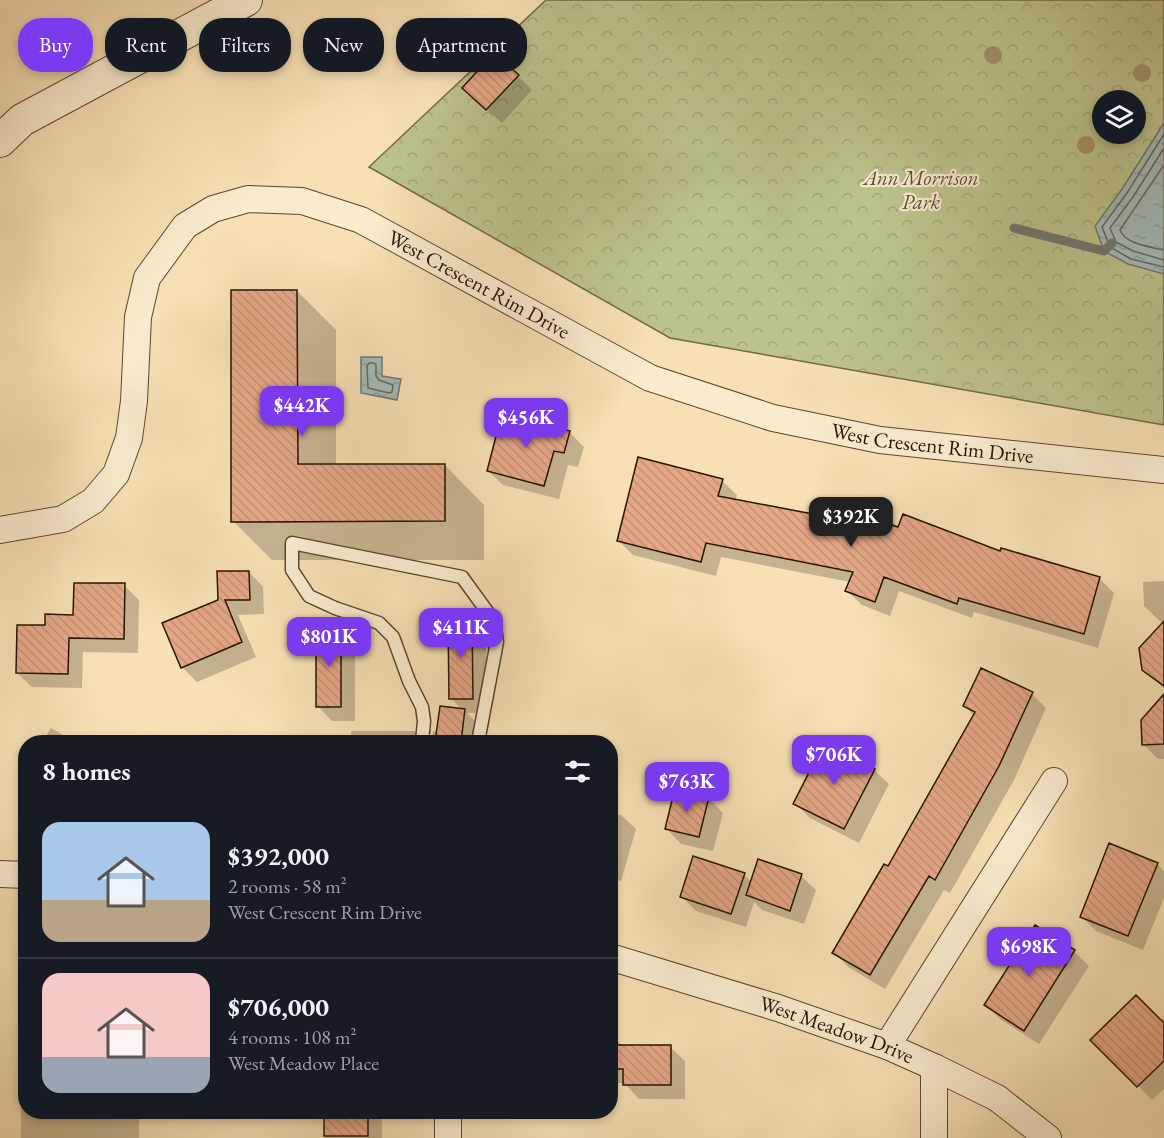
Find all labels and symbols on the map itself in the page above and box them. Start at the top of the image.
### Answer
park label: Ann Morrison Park [861,164,979,215]
street label: West Crescent Rim Drive [383,223,575,345]
pin: $442K [260,386,344,437]
pin: $456K [484,398,568,449]
street label: West Crescent Rim Drive [829,416,1035,469]
pin: $392K [809,497,893,548]
pin: $411K [419,608,503,659]
pin: $801K [287,617,371,668]
pin: $706K [792,735,876,786]
pin: $763K [645,762,729,813]
pin: $698K [987,927,1071,978]
street label: West Meadow Drive [756,989,918,1069]

